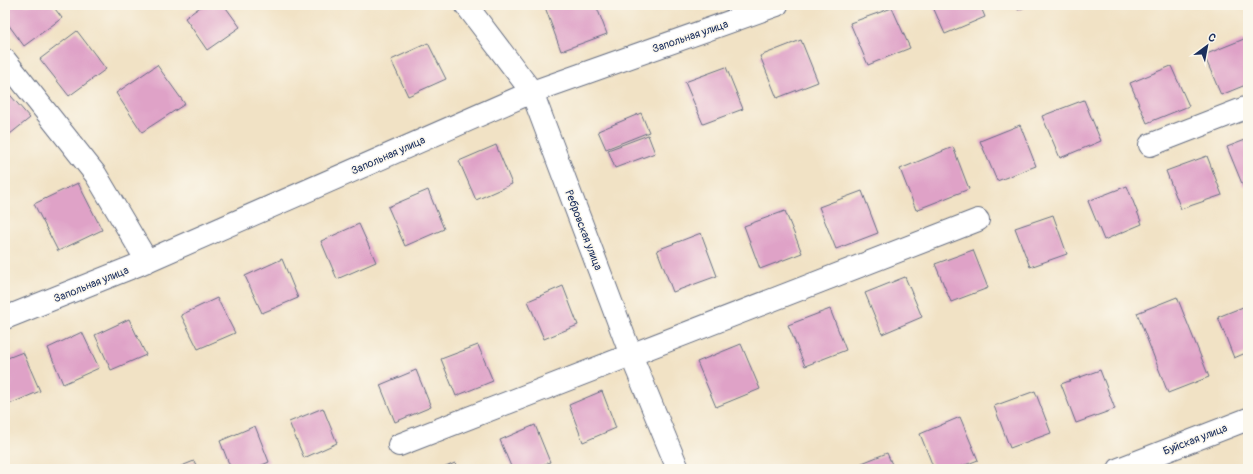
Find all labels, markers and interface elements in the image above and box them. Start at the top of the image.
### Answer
street label: Запольная улица [650,17,730,56]
north arrow [1187,26,1227,66]
text: С [1206,31,1219,45]
street label: Запольная улица [349,133,427,178]
street label: Ребровская улица [562,188,605,272]
street label: Запольная улица [52,264,131,305]
street label: Буйская улица [1161,421,1229,458]

